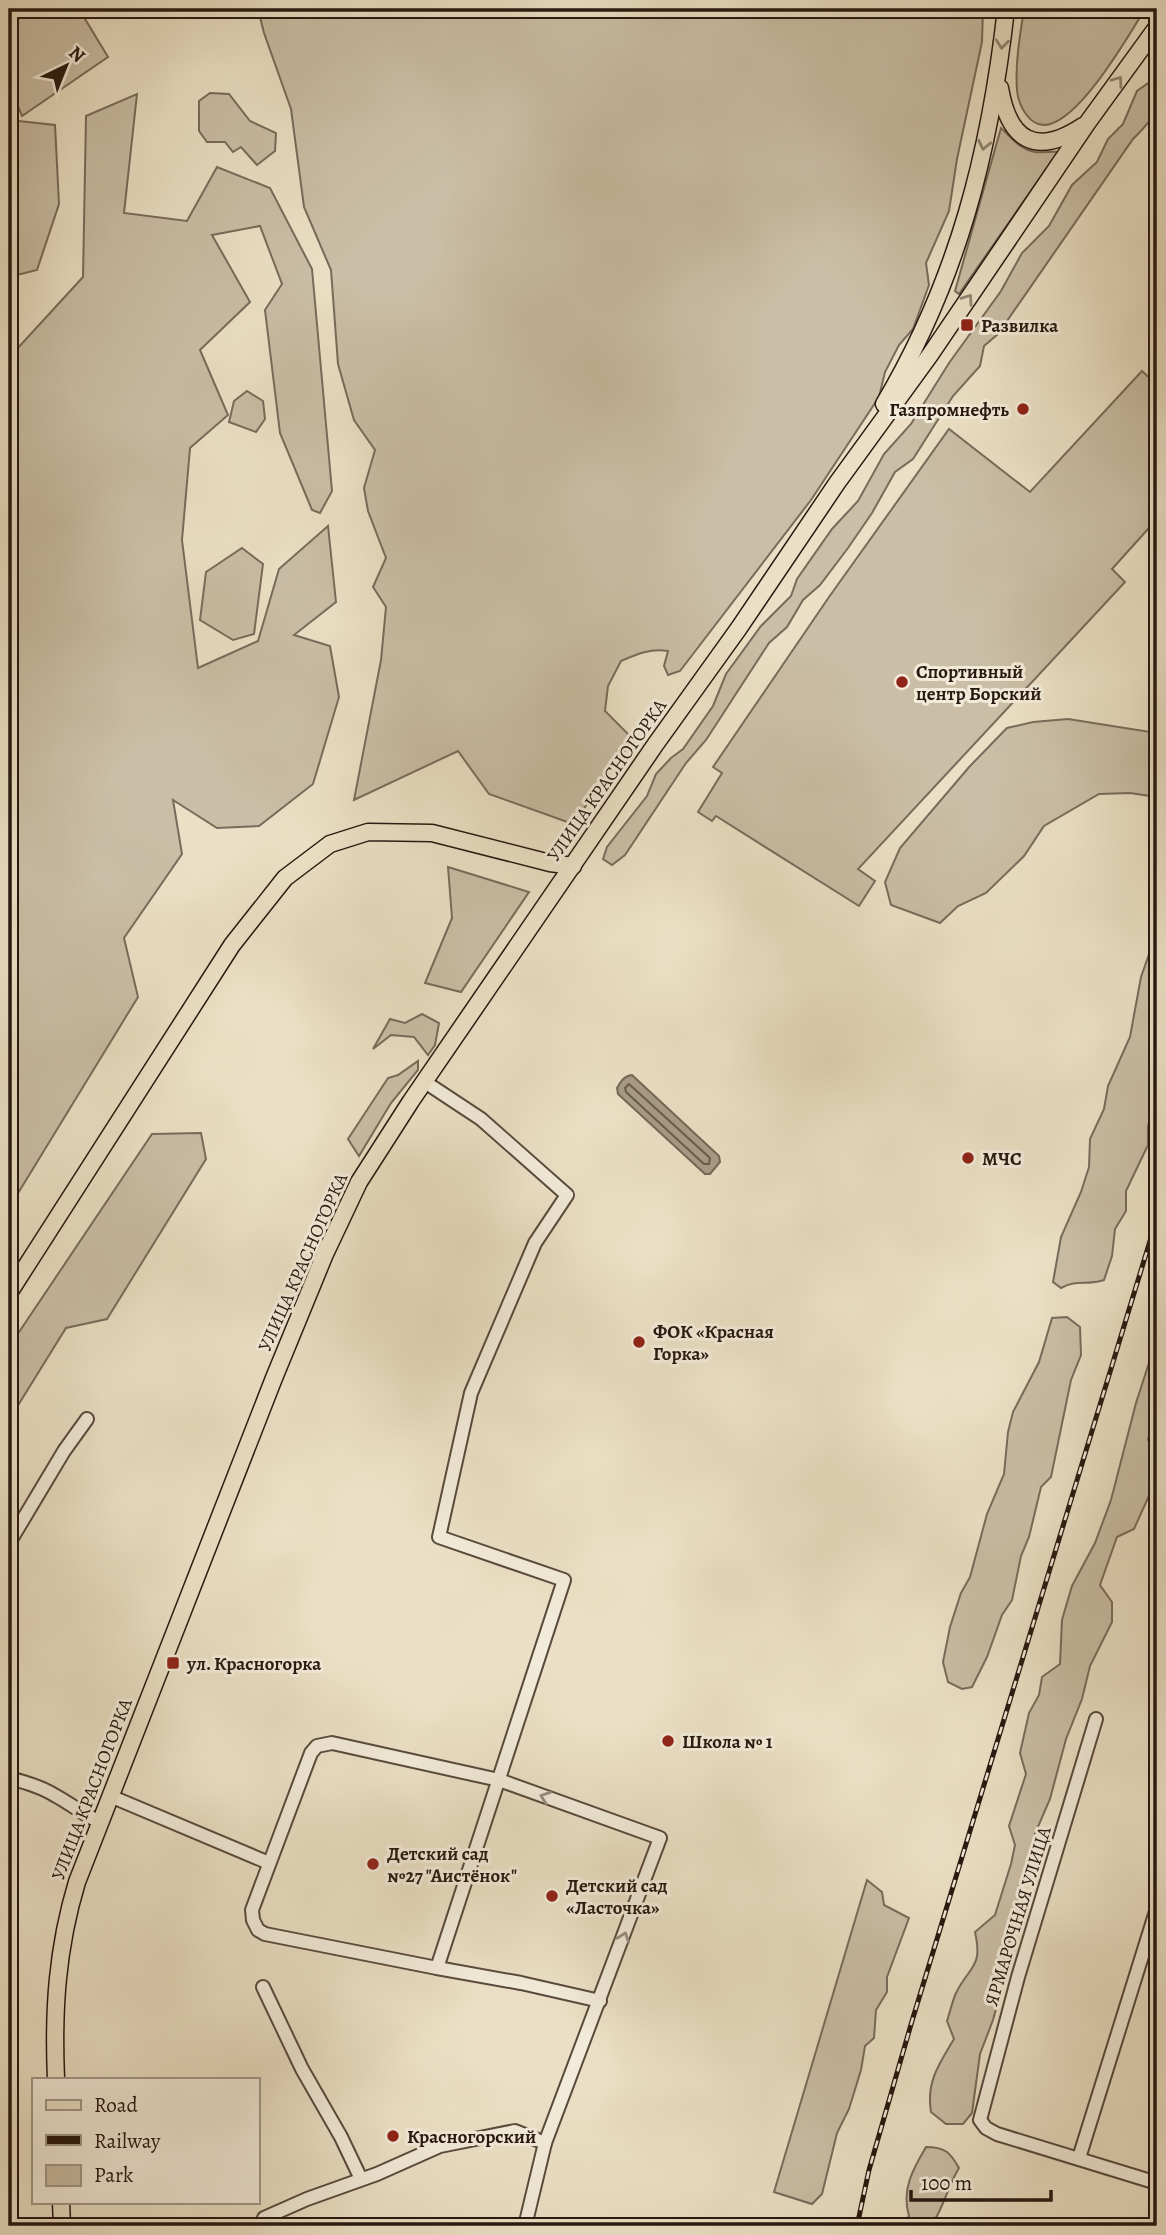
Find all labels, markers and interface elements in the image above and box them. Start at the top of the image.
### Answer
north arrow [32,32,102,102]
one-way arrow [994,38,1009,49]
text: N [63,40,91,69]
one-way arrow [1110,76,1122,89]
one-way arrow [978,139,993,151]
one-way arrow [960,294,972,307]
place label: Развилка [981,313,1059,339]
marker: Развилка [959,317,975,333]
place label: Газпромнефть [889,397,1009,423]
marker: Газпромнефть [1015,401,1031,417]
place label: Спортивный центр Борский [916,659,1042,707]
marker: Спортивный центр Борский [894,674,910,690]
street label: УЛИЦА КРАСНОГОРКА [541,693,673,867]
place label: МЧС [982,1146,1022,1172]
marker: МЧС [960,1150,976,1166]
street label: УЛИЦА КРАСНОГОРКА [252,1168,354,1356]
place label: ФОК «Красная Горка» [653,1319,774,1367]
marker: ФОК «Красная Горка» [631,1334,647,1350]
place label: ул. Красногорка [186,1651,322,1677]
marker: ул. Красногорка [165,1655,181,1671]
street label: УЛИЦА КРАСНОГОРКА [45,1694,139,1884]
place label: Школа № 1 [682,1729,773,1755]
marker: Школа № 1 [660,1733,676,1749]
one-way arrow [540,1791,552,1805]
street label: ЯРМАРОЧНАЯ УЛИЦА [978,1822,1058,2009]
place label: Детский сад №27 "Аистёнок" [387,1841,517,1889]
marker: Детский сад №27 "Аистёнок" [365,1856,381,1872]
place label: Детский сад «Ласточка» [566,1873,668,1921]
marker: Детский сад «Ласточка» [544,1888,560,1904]
one-way arrow [615,1931,629,1943]
legend [32,2078,259,2204]
text: Road [94,2091,138,2119]
place label: Красногорский [407,2124,536,2150]
text: Railway [94,2127,161,2155]
marker: Красногорский [385,2128,401,2144]
scale bar [911,2158,1050,2202]
text: Park [94,2161,134,2189]
text: 100 m [921,2169,972,2197]

